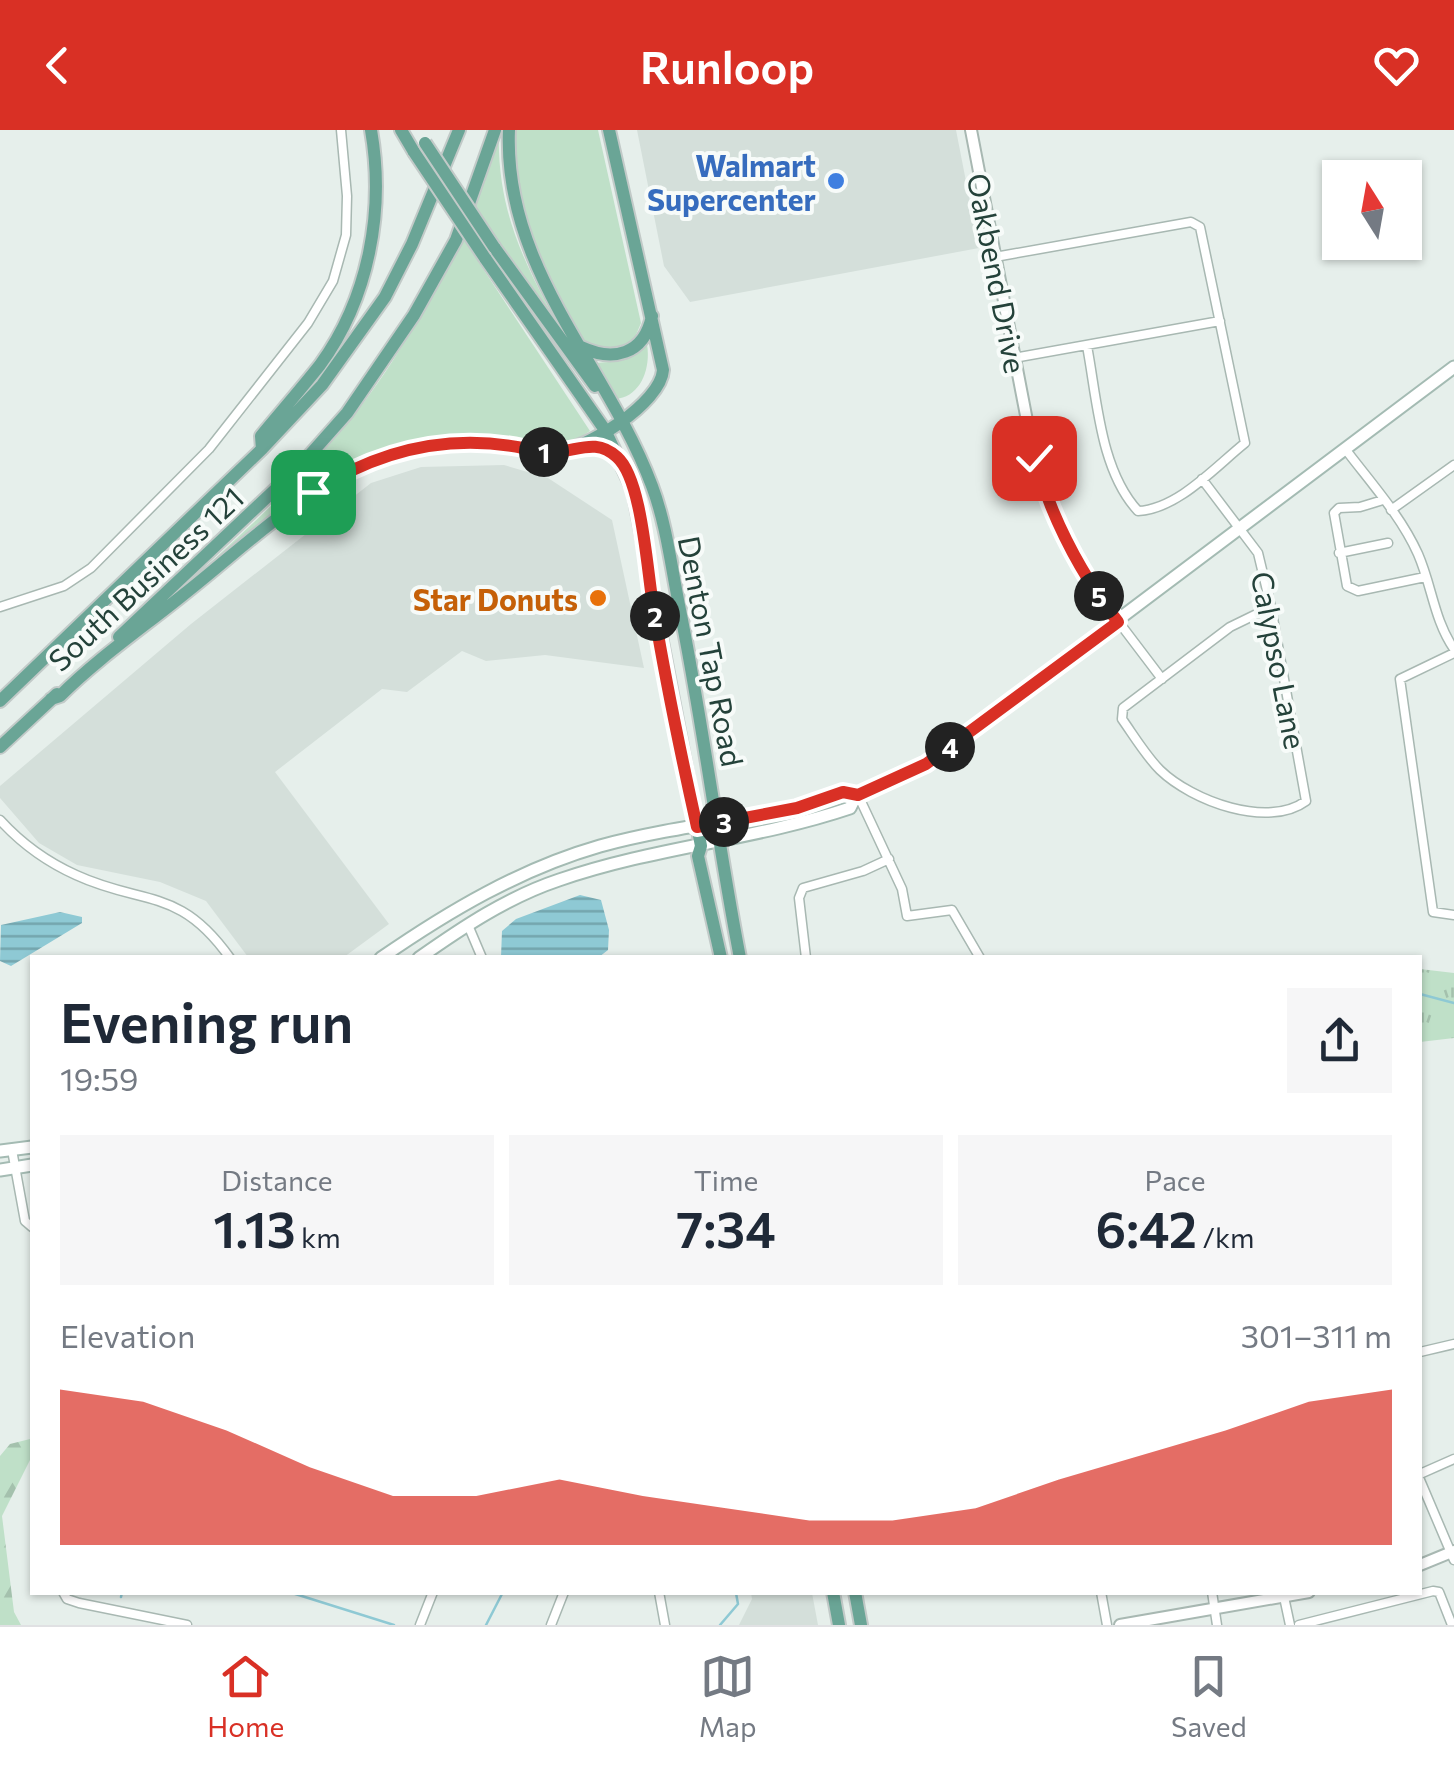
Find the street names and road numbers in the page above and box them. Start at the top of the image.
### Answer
street label: Oakbend Drive [960,170,1036,376]
street label: South Business 121 [40,478,250,678]
street label: Denton Tap Road [672,533,752,769]
street label: Calypso Lane [1245,568,1315,752]

